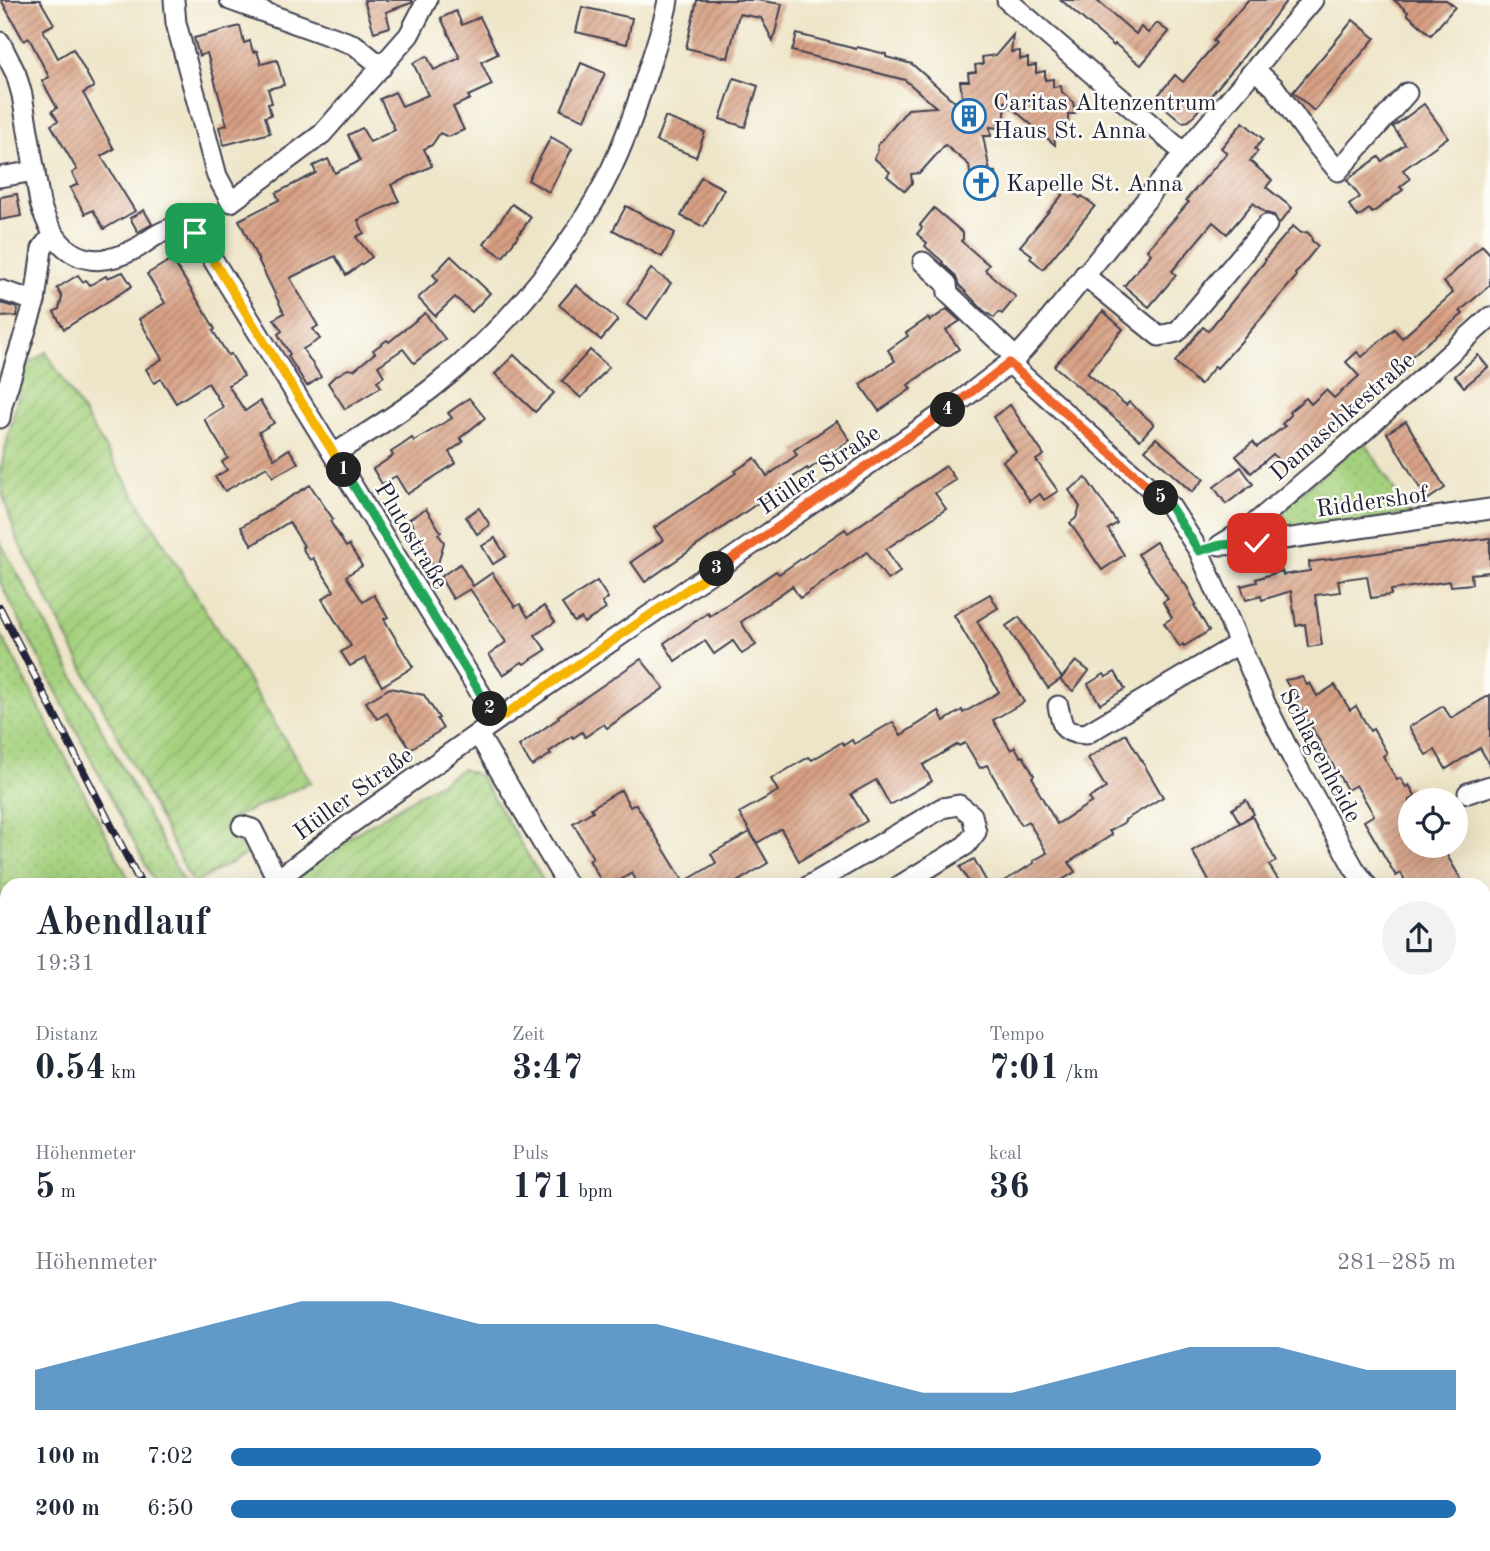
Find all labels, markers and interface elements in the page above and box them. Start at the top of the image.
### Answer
place label: Caritas Altenzentrum Haus St. Anna [993,92,1217,144]
building icon: Caritas Altenzentrum Haus St. Anna [950,97,988,135]
church icon: Kapelle St. Anna [962,164,1000,202]
place label: Kapelle St. Anna [1006,173,1183,197]
pin [165,203,225,263]
icon: arrive [176,214,214,252]
street label: Damaschkestraße [1266,348,1420,487]
pin: 4 [930,392,965,428]
text: 4 [942,400,953,419]
street label: Hüller Straße [755,421,885,520]
pin: 1 [326,452,362,488]
text: 1 [338,460,349,479]
street label: Plutostraße [369,478,452,594]
pin: 5 [1144,480,1178,516]
street label: Riddershof [1315,483,1431,523]
text: 5 [1155,488,1166,507]
pin [1227,513,1287,573]
icon: check [1238,524,1276,562]
pin: 3 [700,552,734,586]
text: 3 [711,559,722,578]
street label: Schlagenheide [1274,685,1365,827]
pin: 2 [472,692,508,726]
text: 2 [484,699,495,718]
street label: Hüller Straße [290,743,418,846]
map controls [1398,788,1468,858]
button: locate [1398,788,1468,858]
button: share [1382,901,1456,975]
text: Abendlauf [35,905,208,943]
text: 19:31 [35,952,95,975]
text: Distanz [35,1026,98,1045]
text: Zeit [512,1026,545,1045]
text: Tempo [989,1026,1044,1045]
text: 0.54 [35,1051,106,1086]
text: 3:47 [512,1051,583,1086]
text: 7:01 [989,1051,1060,1086]
text: km [106,1064,136,1083]
text: /km [1060,1064,1099,1083]
text: Höhenmeter [35,1145,136,1164]
text: Puls [512,1145,548,1164]
text: kcal [989,1145,1022,1164]
text: 5 [35,1170,55,1205]
text: 171 [512,1170,573,1205]
text: 36 [989,1170,1030,1205]
text: m [55,1183,76,1202]
text: bpm [573,1183,613,1202]
text: Höhenmeter [35,1251,157,1274]
text: 281–285 m [1337,1251,1456,1274]
text: 100 m [35,1445,100,1468]
text: 7:02 [147,1445,193,1468]
text: 200 m [35,1497,100,1520]
text: 6:50 [147,1497,193,1520]

